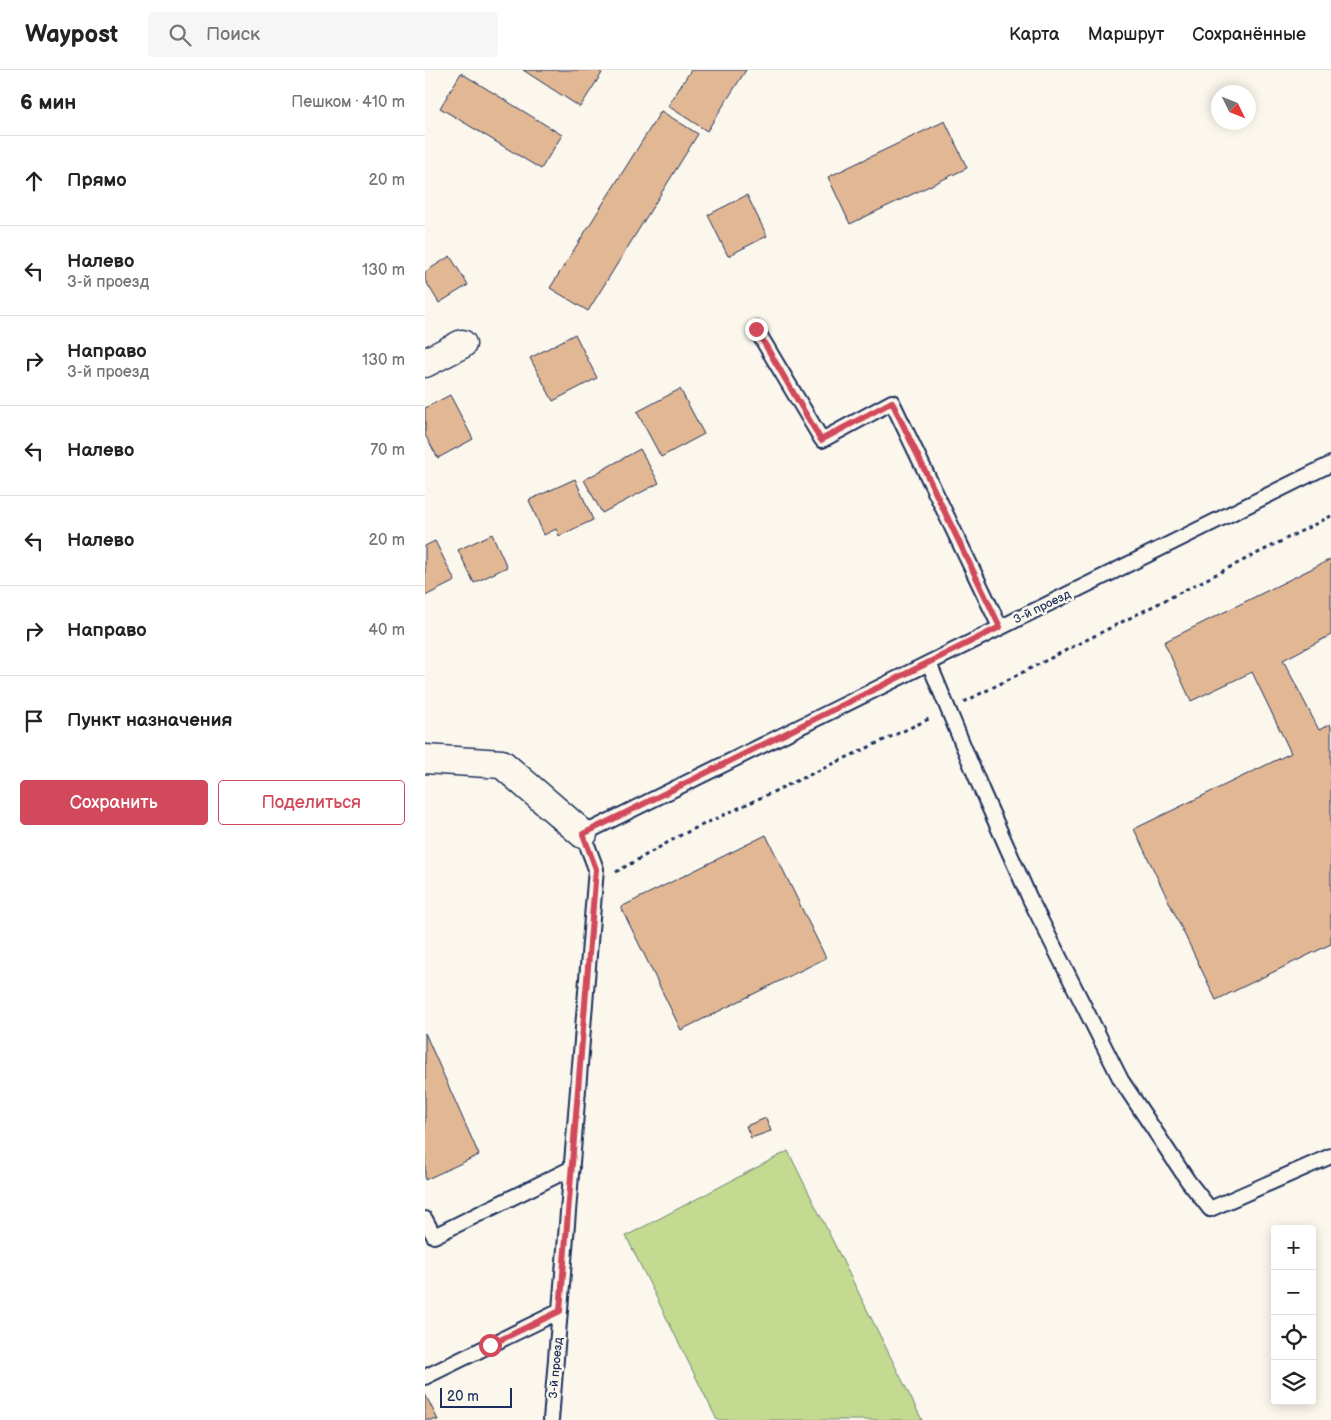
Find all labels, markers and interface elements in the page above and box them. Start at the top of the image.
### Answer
search box [148,12,498,57]
text: Waypost [25,20,118,49]
icon: search [166,21,194,49]
text: Поиск [206,23,260,46]
text: Карта [1009,24,1060,45]
text: Маршрут [1088,24,1164,45]
text: Сохранённые [1192,24,1306,45]
north arrow [1211,85,1256,130]
text: 6 мин [20,90,76,115]
text: Пешком · 410 m [291,93,405,112]
icon: ahead [20,167,48,195]
text: Прямо [67,169,127,192]
text: 20 m [369,171,405,190]
text: Налево [67,250,134,273]
icon: left [20,257,48,285]
text: 130 m [362,261,405,280]
text: 3-й проезд [67,273,149,292]
route end [745,318,768,341]
text: Направо [67,340,147,363]
icon: right [20,347,48,375]
text: 130 m [362,351,405,370]
text: 3-й проезд [67,363,149,382]
icon: left [20,437,48,465]
text: Налево [67,439,134,462]
text: 70 m [370,441,405,460]
icon: left [20,527,48,555]
text: Налево [67,529,134,552]
text: 20 m [369,531,405,550]
street label: 3-й проезд [1011,586,1074,627]
icon: right [20,617,48,645]
text: Направо [67,619,147,642]
text: 40 m [368,621,405,640]
icon: arrive [20,707,48,735]
text: Пункт назначения [67,709,232,732]
button: Сохранить [20,780,208,825]
button: Поделиться [218,780,405,825]
map controls [1271,1225,1316,1405]
button: + [1271,1225,1316,1270]
button: − [1271,1270,1316,1315]
button: locate [1271,1315,1316,1360]
route start [479,1334,502,1357]
street label: 3-й проезд [546,1336,566,1399]
button: layers [1271,1360,1316,1405]
scale bar [440,1385,513,1408]
text: 20 m [447,1388,479,1405]

